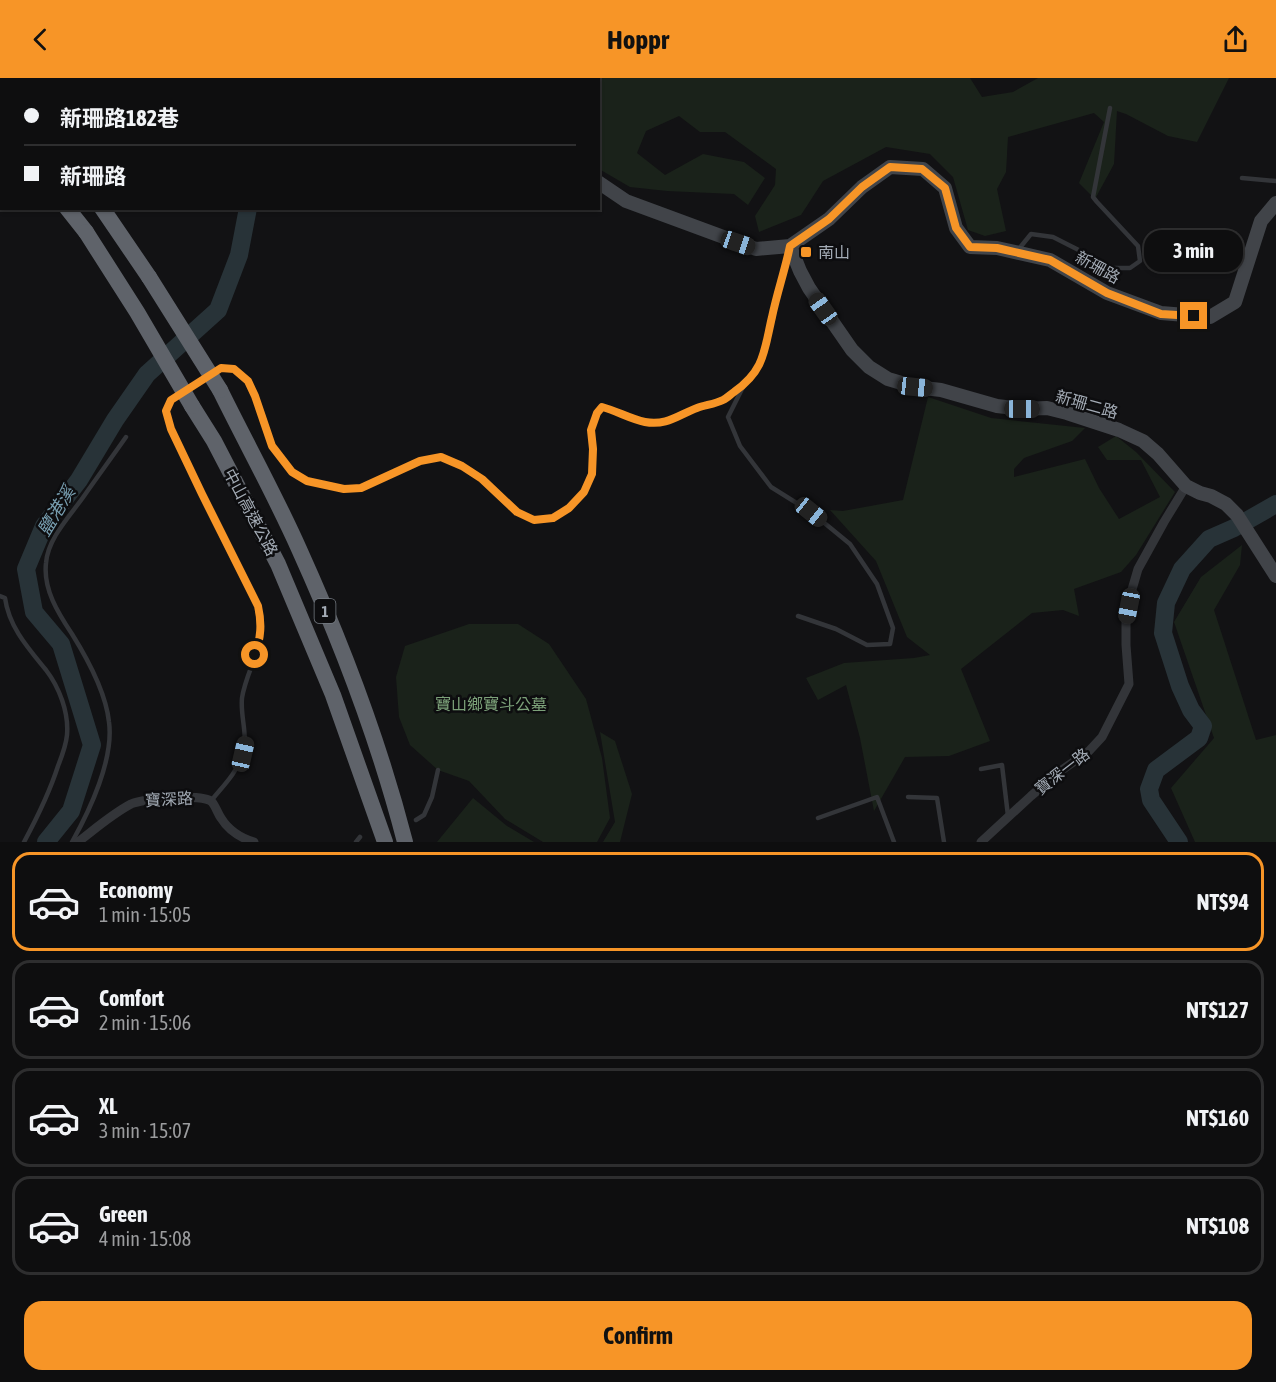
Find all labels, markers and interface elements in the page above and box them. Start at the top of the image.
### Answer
icon: back [24,23,57,56]
icon: share [1219,23,1252,56]
text: Hoppr [607,24,669,55]
text: 新珊路182巷 [60,105,179,131]
text: 新珊路 [60,163,126,189]
car [718,229,758,257]
callout: 3 min [1144,229,1244,271]
text: 3 min [1173,239,1214,262]
place label: 南山 [818,243,850,261]
marker: 南山 [799,245,813,259]
street label: 新珊路 [1073,247,1123,287]
car [805,289,841,329]
route end [1180,302,1207,329]
car [896,376,934,398]
street label: 新珊二路 [1054,387,1120,421]
car [1004,400,1040,418]
street label: 中山高速公路 [221,465,281,559]
water label: 鹽港溪 [33,480,80,540]
car [791,494,831,530]
car [1117,587,1141,625]
road number: 1 [314,599,336,623]
route start [241,641,268,668]
park label: 寶山鄉寶斗公墓 [435,695,547,713]
car [230,734,256,774]
street label: 寶深一路 [1031,744,1093,798]
street label: 寶深路 [145,789,193,809]
icon: car [27,875,81,929]
text: Economy [99,877,173,903]
text: NT$94 [1196,889,1249,915]
text: 1 min · 15:05 [99,903,191,926]
icon: car [27,983,81,1037]
text: Comfort [99,985,164,1011]
text: NT$127 [1186,997,1249,1023]
text: 2 min · 15:06 [99,1011,191,1034]
icon: car [27,1091,81,1145]
text: XL [99,1093,117,1119]
text: NT$160 [1186,1105,1249,1131]
text: 3 min · 15:07 [99,1119,191,1142]
icon: car [27,1199,81,1253]
text: Green [99,1201,148,1227]
text: NT$108 [1186,1213,1249,1239]
text: 4 min · 15:08 [99,1227,191,1250]
button: Confirm [24,1301,1252,1370]

